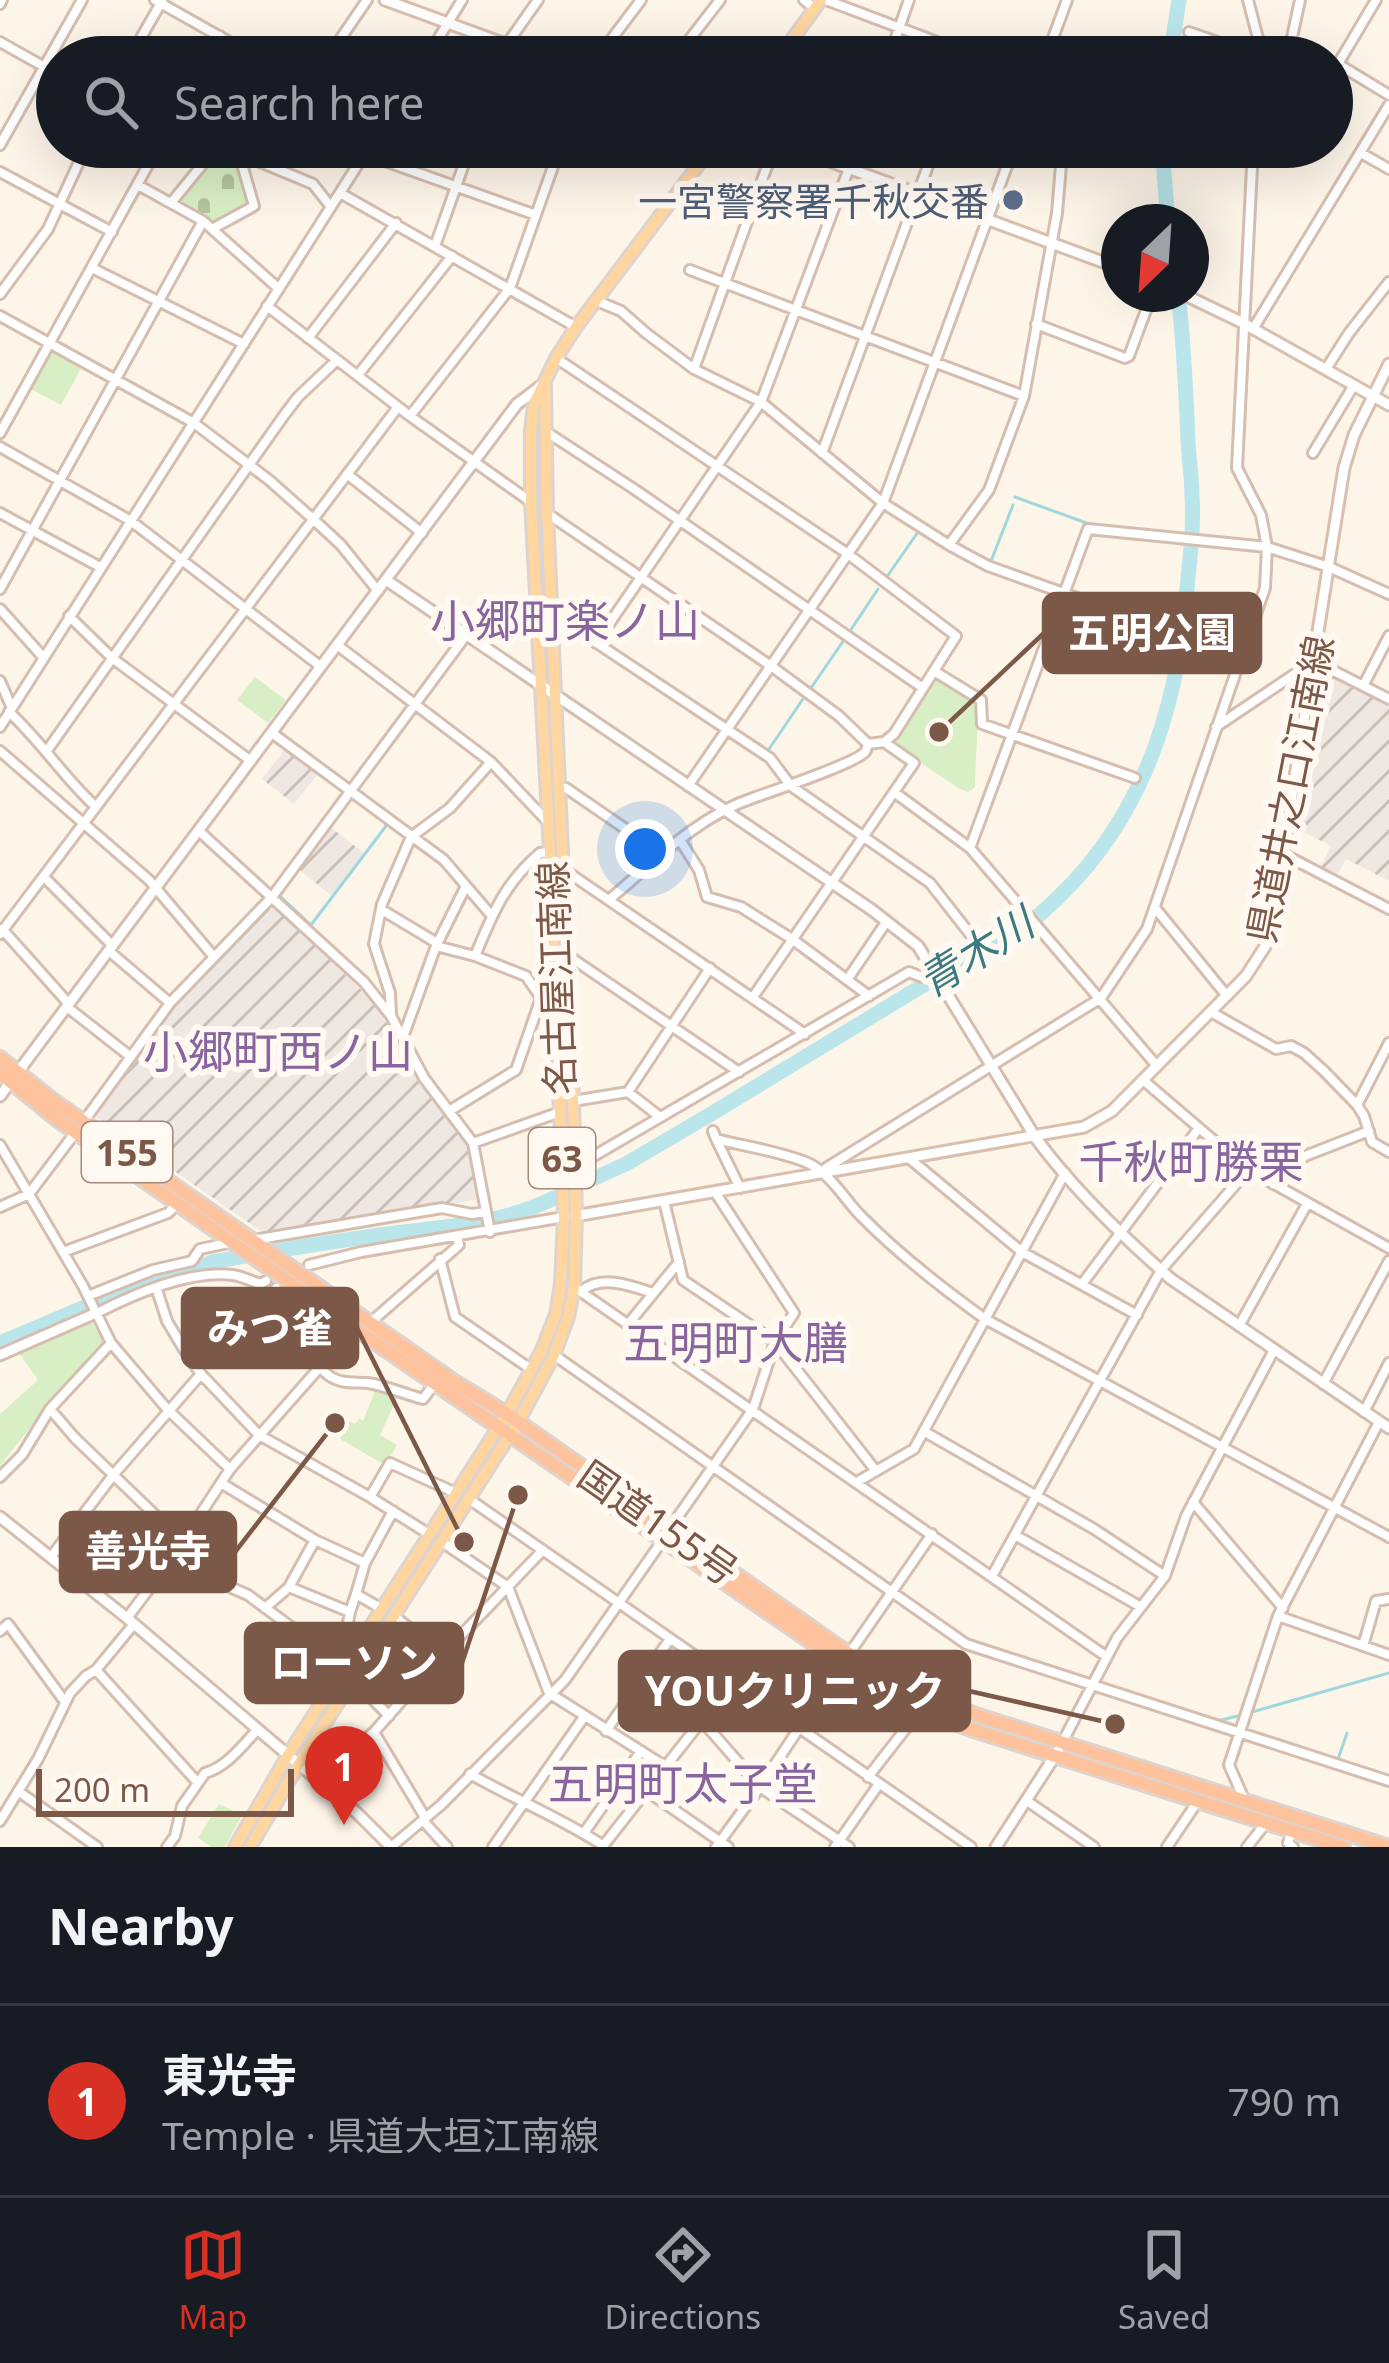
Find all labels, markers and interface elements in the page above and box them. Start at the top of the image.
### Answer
search box [36,36,1353,168]
icon: search [78,69,144,135]
text: Search here [174,72,424,133]
place label: 一宮警察署千秋交番 [638,174,989,227]
marker: 一宮警察署千秋交番 [1000,187,1026,213]
north arrow [1101,204,1209,312]
district label: 小郷町楽ノ山 [430,589,700,650]
callout: 五明公園 [1044,594,1260,672]
text: 五明公園 [1068,603,1236,660]
street label: 県道井之口江南線 [1233,631,1345,947]
your location [615,819,675,879]
street label: 名古屋江南線 [524,860,586,1096]
water label: 青木川 [906,891,1047,1009]
district label: 小郷町西ノ山 [143,1020,413,1081]
road number: 155 [82,1122,172,1182]
road number: 63 [529,1128,595,1188]
district label: 千秋町勝栗 [1078,1130,1304,1191]
callout: みつ雀 [183,1289,357,1367]
text: みつ雀 [207,1298,333,1355]
district label: 五明町大膳 [623,1311,849,1372]
street label: 国道155号 [568,1448,750,1596]
callout: 善光寺 [61,1513,235,1591]
text: 善光寺 [85,1521,211,1578]
callout: ローソン [246,1624,462,1702]
text: ローソン [270,1633,438,1690]
callout: YOUクリニック [620,1652,969,1730]
text: YOUクリニック [645,1661,945,1718]
pin: 1 [305,1726,383,1825]
district label: 五明町太子堂 [548,1752,818,1813]
scale bar [36,1763,294,1816]
text: 200 m [54,1767,150,1812]
text: Nearby [48,1890,234,1960]
text: 東光寺 [162,2044,297,2105]
text: 1 [76,2074,98,2127]
text: 790 m [1227,2074,1341,2127]
text: Temple · 県道大垣江南線 [162,2108,599,2161]
tab: Map [179,2222,247,2339]
tab: Directions [604,2222,761,2339]
tab: Saved [1118,2222,1210,2339]

